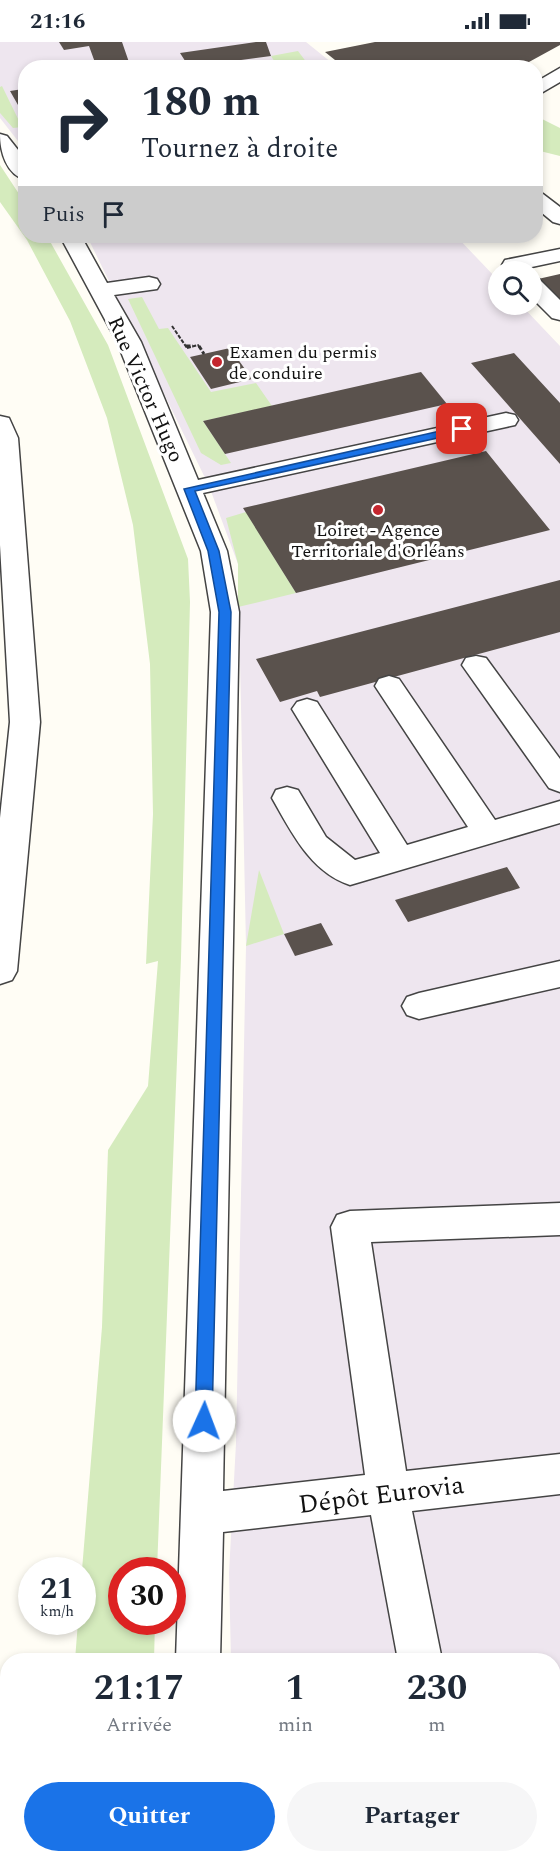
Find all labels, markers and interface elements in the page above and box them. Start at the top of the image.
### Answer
text: 21:16 [30,5,85,38]
text: 180 m [141,71,260,134]
icon: right [42,84,120,162]
text: Tournez à droite [141,128,338,170]
text: Puis [42,198,85,231]
icon: arrive [97,198,130,231]
map controls [488,261,542,315]
button: search [488,261,542,315]
street label: Rue Victor Hugo [99,311,192,468]
place label: Examen du permis de conduire [229,339,377,387]
marker: Examen du permis de conduire [210,355,224,369]
pin [436,403,487,454]
icon: arrive [445,412,478,445]
marker: Loiret - Agence Territoriale d'Orléans [371,503,385,517]
place label: Loiret - Agence Territoriale d'Orléans [291,517,465,565]
position arrow [172,1389,236,1453]
street label: Dépôt Eurovia [296,1465,467,1525]
speed limit sign: 30 [108,1557,186,1635]
text: 21 [40,1566,74,1612]
text: km/h [40,1600,74,1623]
text: 21:17 [94,1661,184,1716]
text: 1 [285,1661,306,1716]
text: 230 [407,1661,467,1716]
text: Arrivée [106,1710,172,1740]
text: min [278,1710,313,1740]
text: m [428,1710,446,1740]
button: Quitter [24,1782,275,1851]
button: Partager [287,1782,537,1851]

